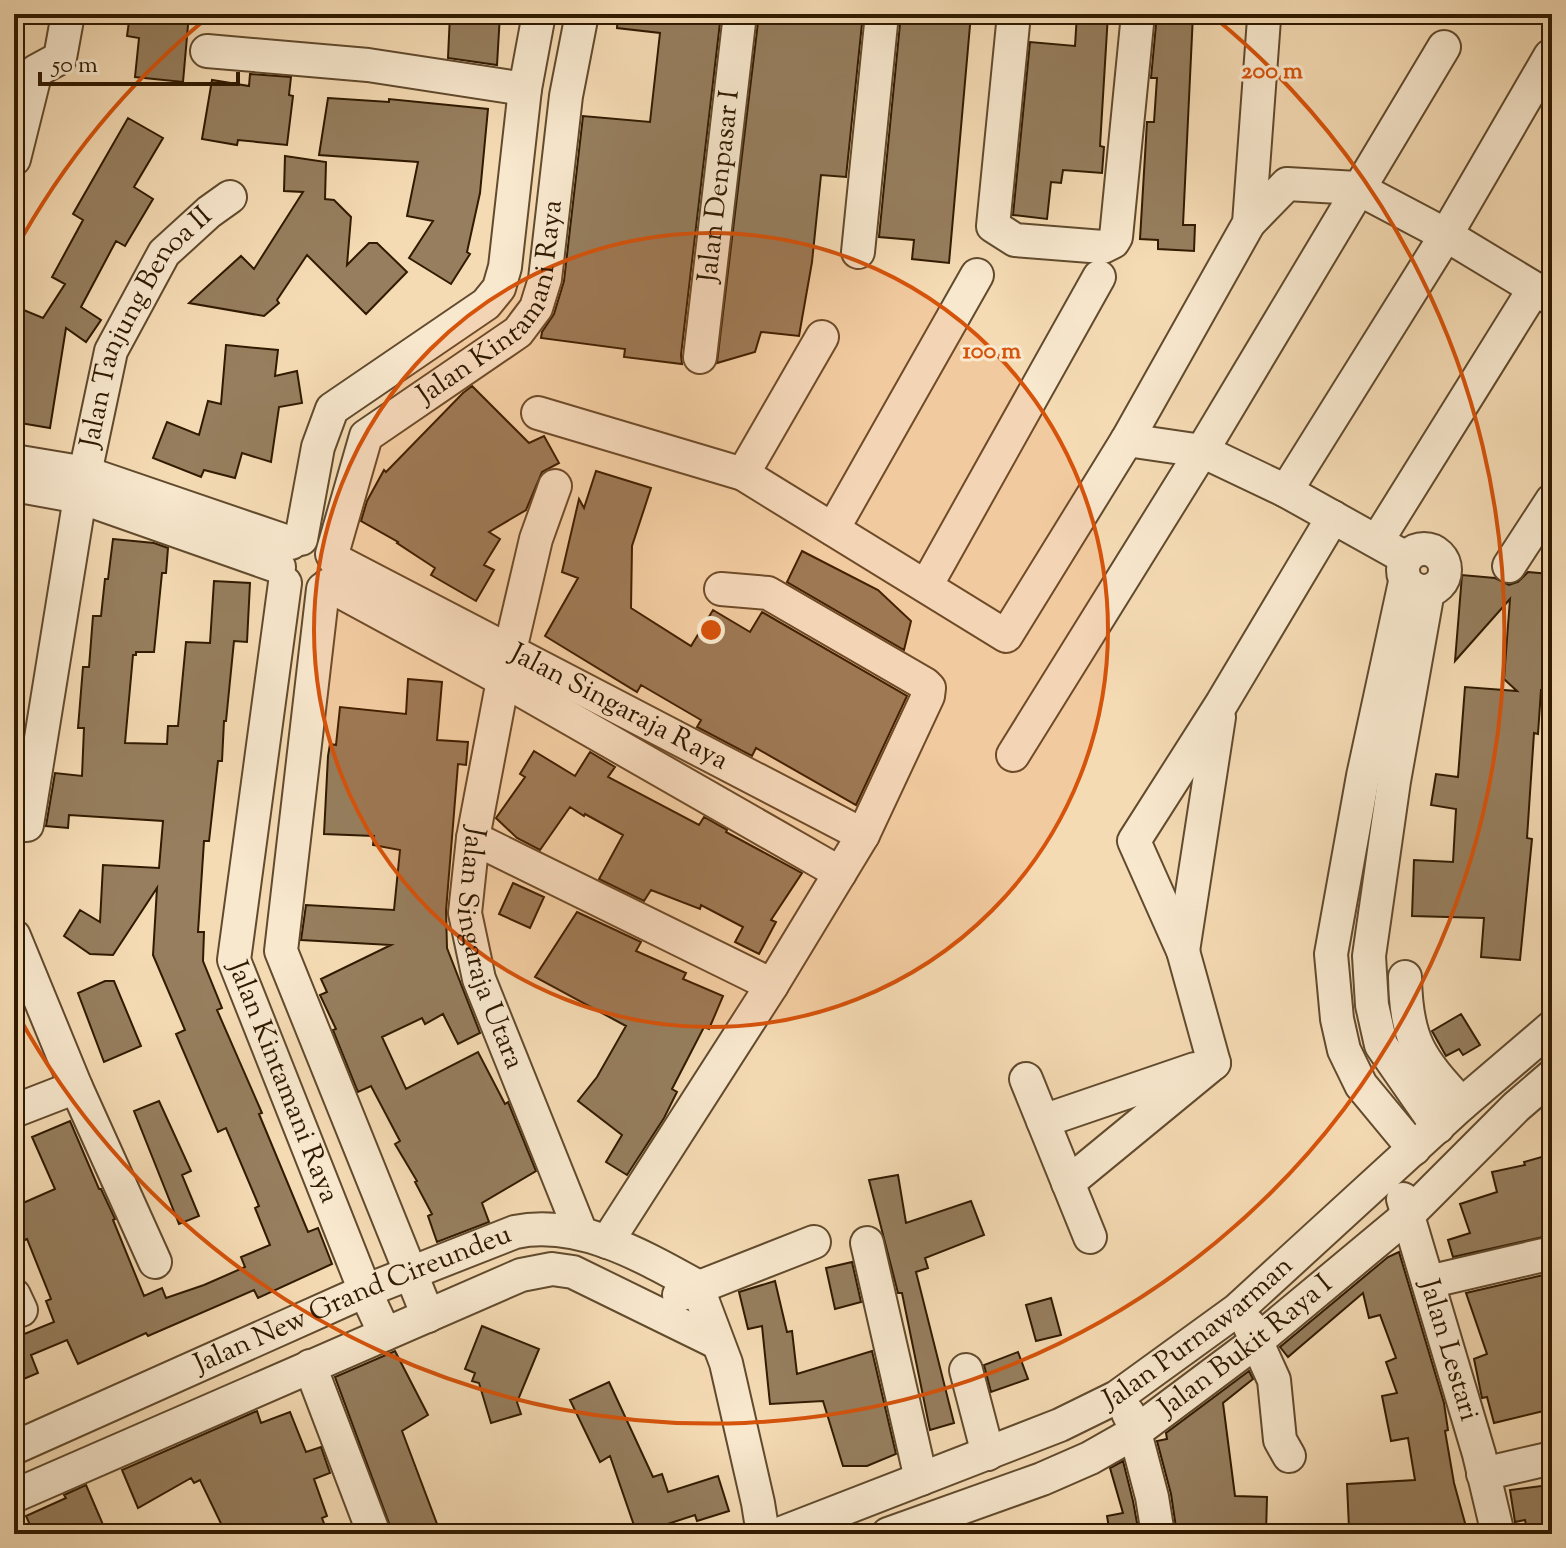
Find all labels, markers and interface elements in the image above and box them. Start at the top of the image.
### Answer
scale bar [40,36,238,86]
text: 50 m [50,49,98,83]
text: 200 m [1241,55,1303,89]
street label: Jalan Denpasar I [689,88,751,287]
street label: Jalan Tanjung Benoa II [71,198,222,453]
street label: Jalan Kintamani Raya [408,198,574,416]
text: 100 m [963,335,1021,369]
centre of rings [697,616,725,644]
street label: Jalan Singaraja Raya [501,634,735,781]
street label: Jalan Singaraja Utara [445,822,533,1076]
street label: Jalan Kintamani Raya [216,953,348,1209]
street label: Jalan New Grand Cireundeu [186,1215,517,1386]
street label: Jalan Purnawarman [1095,1247,1303,1422]
street label: Jalan Bukit Raya I [1149,1266,1342,1429]
street label: Jalan Lestari [1408,1273,1488,1426]

